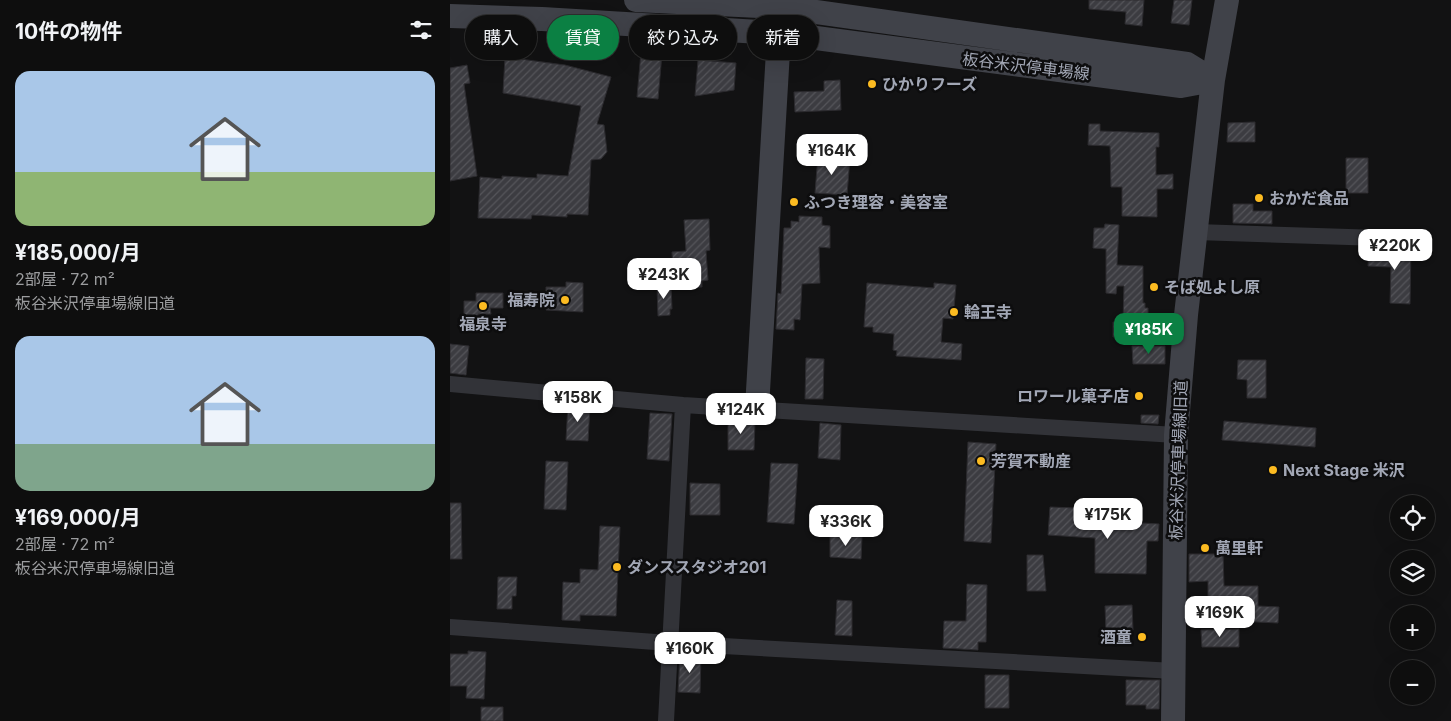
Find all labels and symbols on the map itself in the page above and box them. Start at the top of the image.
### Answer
street label: 板谷米沢停車場線 [961,48,1091,84]
place label: ひかりフーズ [882,74,977,94]
marker: ひかりフーズ [866,78,878,90]
pin: ¥164K [797,134,867,176]
place label: おかだ食品 [1269,188,1349,208]
place label: ふつき理容・美容室 [804,192,948,212]
marker: おかだ食品 [1253,192,1265,204]
marker: ふつき理容・美容室 [788,196,800,208]
pin: ¥220K [1360,228,1430,271]
pin: ¥243K [629,258,699,300]
place label: そば処よし原 [1164,277,1260,297]
marker: そば処よし原 [1148,281,1160,293]
place label: 福寿院 [507,290,555,310]
marker: 福寿院 [559,294,571,306]
marker: 福泉寺 [477,300,489,312]
place label: 輪王寺 [964,302,1012,322]
marker: 輪王寺 [948,306,960,318]
pin: ¥185K [1114,312,1184,355]
place label: 福泉寺 [459,314,507,334]
pin: ¥158K [543,380,613,423]
street label: 板谷米沢停車場線旧道 [1165,380,1191,540]
place label: ロワール菓子店 [1017,386,1129,406]
marker: ロワール菓子店 [1133,390,1145,402]
pin: ¥124K [706,392,776,435]
place label: 芳賀不動産 [991,451,1071,471]
marker: 芳賀不動産 [975,455,987,467]
place label: Next Stage 米沢 [1283,460,1405,480]
marker: Next Stage 米沢 [1267,464,1279,476]
pin: ¥175K [1073,498,1143,540]
pin: ¥336K [811,504,881,547]
place label: 萬里軒 [1215,538,1263,558]
marker: 萬里軒 [1199,542,1211,554]
place label: ダンススタジオ201 [627,557,766,577]
marker: ダンススタジオ201 [611,561,623,573]
pin: ¥169K [1185,596,1255,638]
place label: 酒童 [1100,627,1132,647]
marker: 酒童 [1136,631,1148,643]
pin: ¥160K [655,632,725,674]

